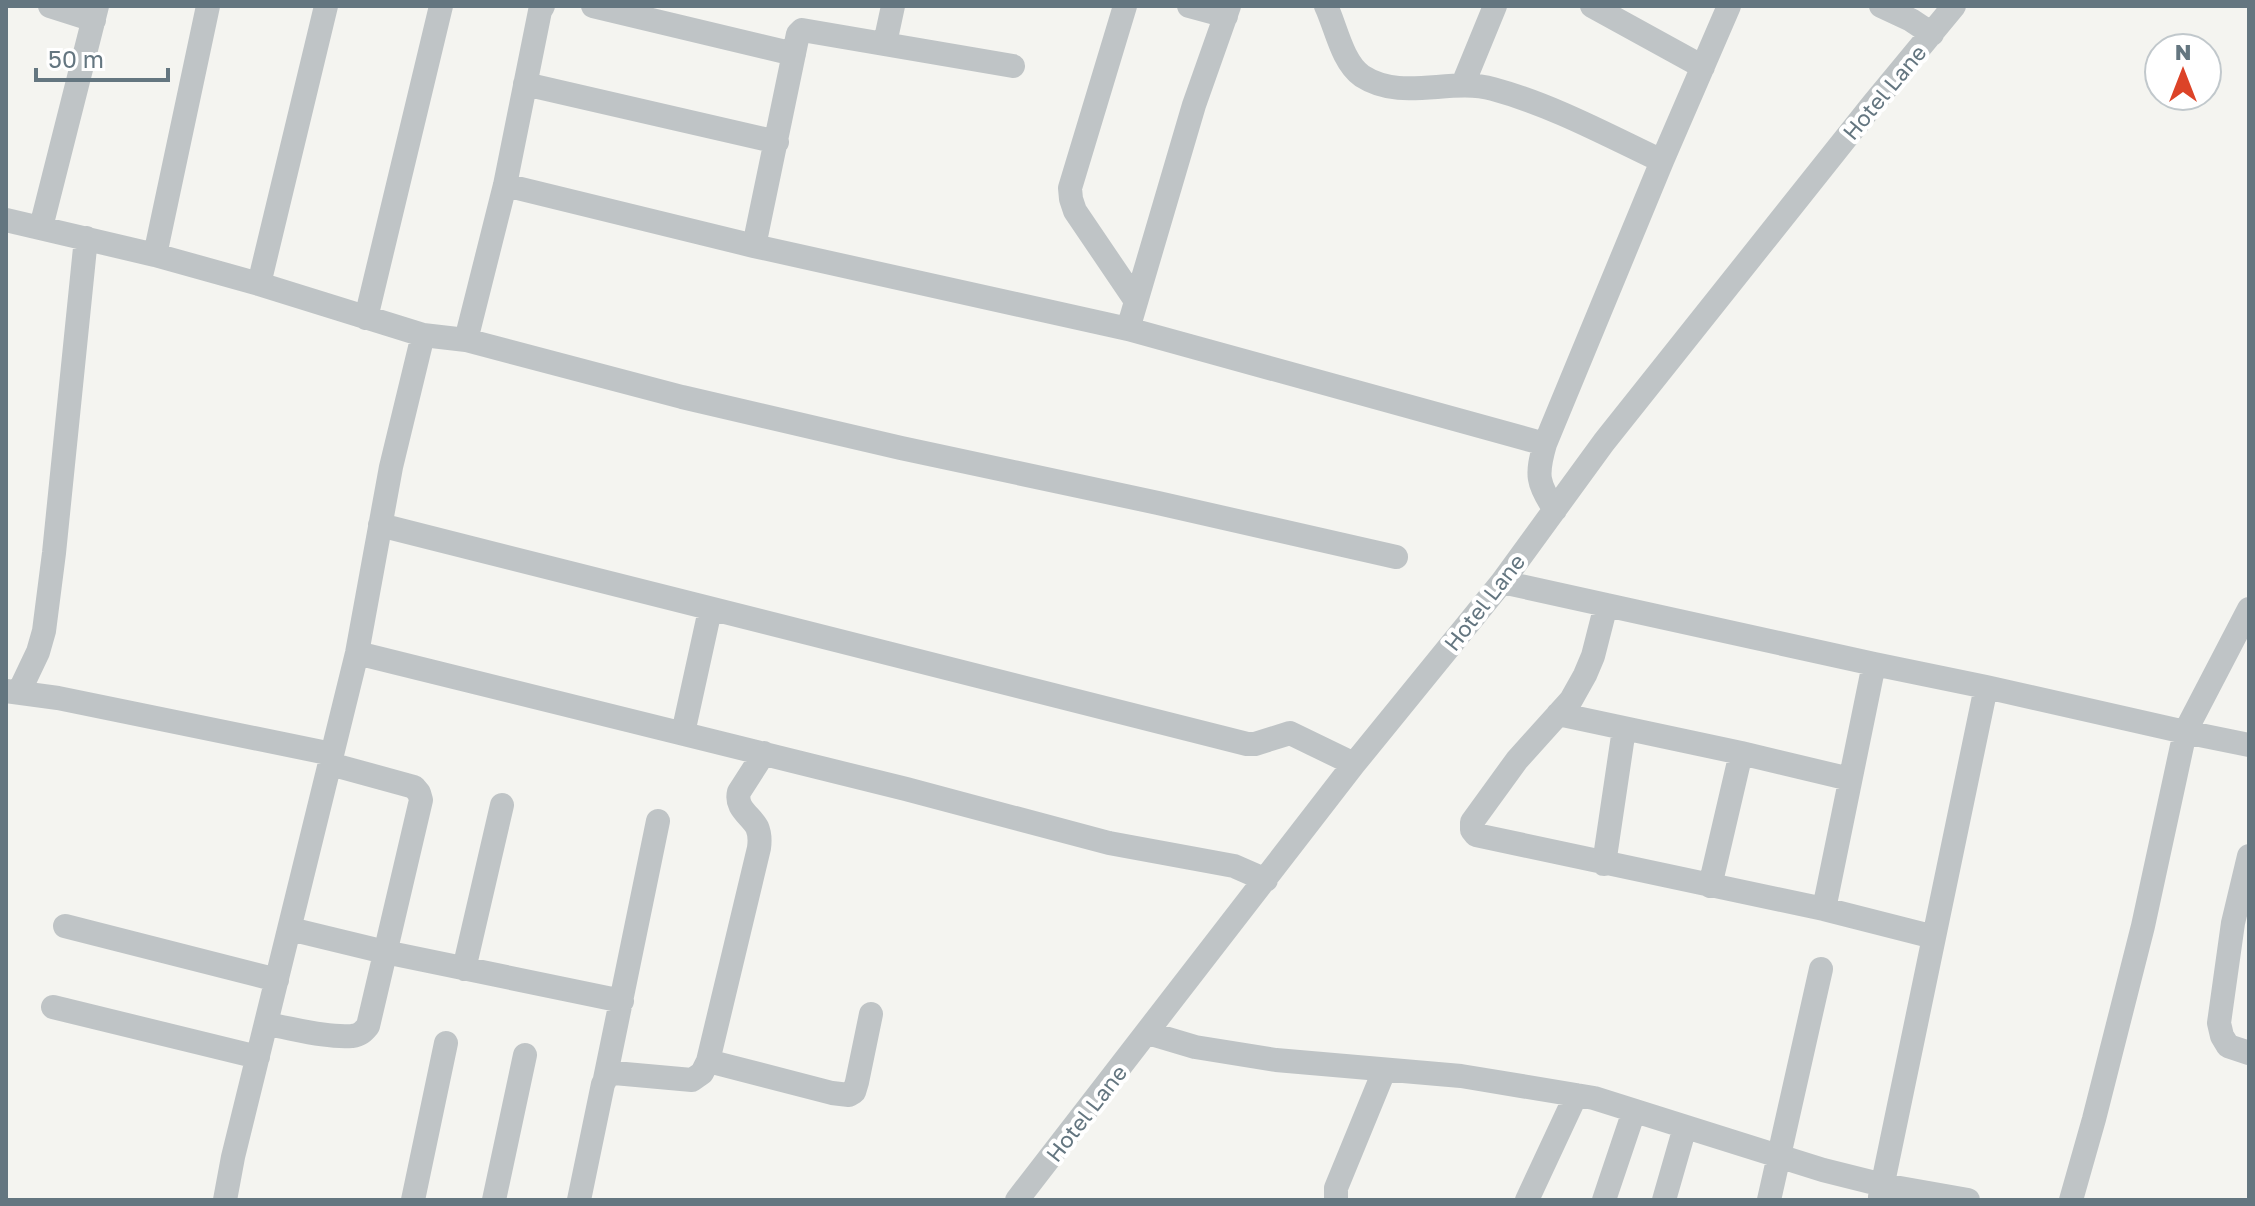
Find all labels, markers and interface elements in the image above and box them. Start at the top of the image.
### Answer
scale bar [36,32,168,82]
north arrow [2143,32,2223,112]
text: N [2175,38,2191,65]
street label: Hotel Lane [1837,39,1931,145]
text: 50 m [48,44,104,73]
street label: Hotel Lane [1438,548,1530,656]
street label: Hotel Lane [1040,1059,1132,1167]

